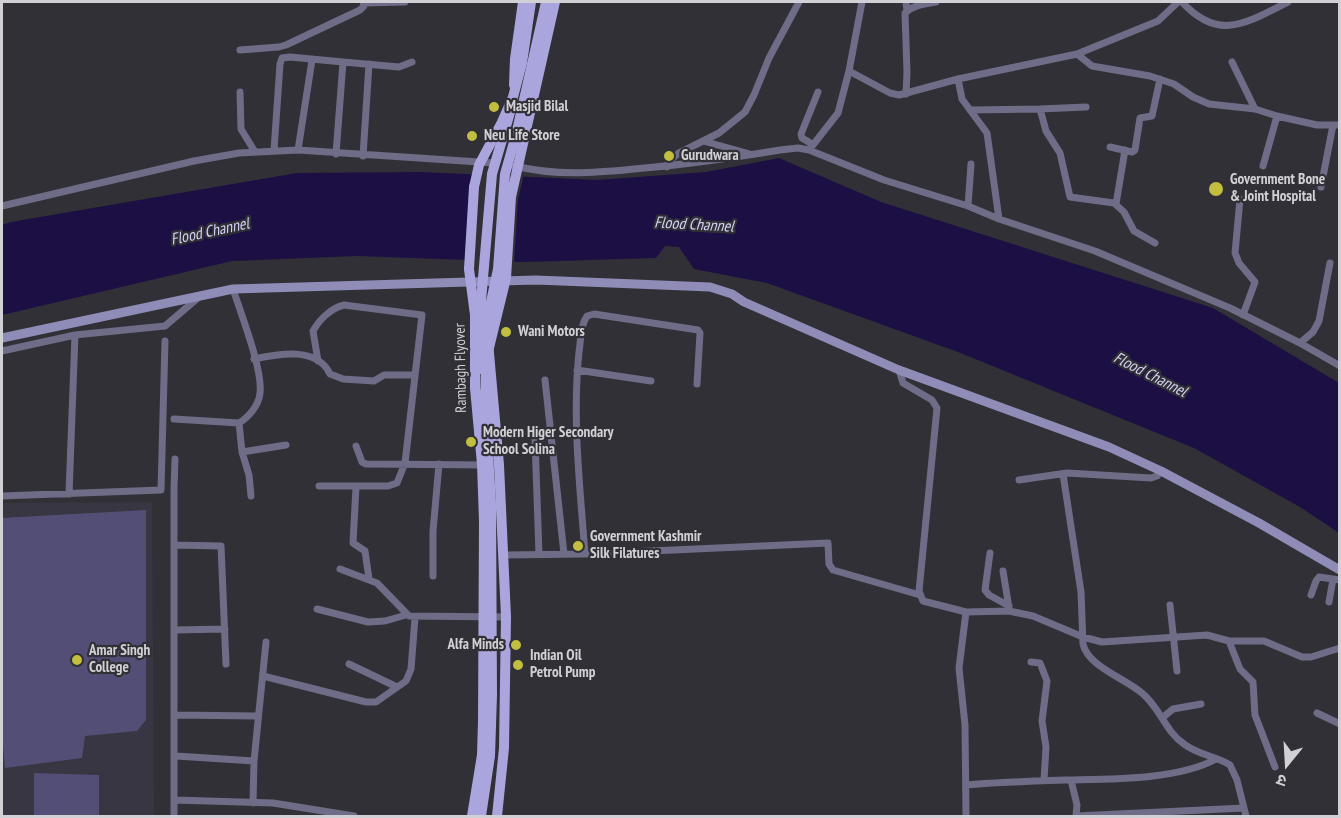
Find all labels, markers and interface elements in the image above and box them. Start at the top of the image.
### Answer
place label: Masjid Bilal [506,98,568,116]
marker: Masjid Bilal [487,100,501,114]
place label: Neu Life Store [484,127,560,145]
marker: Neu Life Store [465,129,479,143]
place label: Gurudwara [681,147,739,165]
marker: Gurudwara [662,149,676,163]
place label: Government Bone & Joint Hospital [1230,171,1325,206]
marker: Government Bone & Joint Hospital [1207,180,1225,198]
water label: Flood Channel [654,213,734,237]
water label: Flood Channel [169,214,251,250]
street label: Rambagh Flyover [451,323,471,413]
place label: Wani Motors [518,323,585,341]
marker: Wani Motors [499,325,513,339]
water label: Flood Channel [1110,348,1190,402]
place label: Modern Higer Secondary School Solina [483,424,614,459]
marker: Modern Higer Secondary School Solina [464,435,478,449]
place label: Government Kashmir Silk Filatures [590,528,702,563]
marker: Government Kashmir Silk Filatures [571,539,585,553]
place label: Alfa Minds [448,636,504,654]
marker: Alfa Minds [509,638,523,652]
place label: Amar Singh College [89,642,150,677]
place label: Indian Oil Petrol Pump [530,647,595,682]
marker: Amar Singh College [70,653,84,667]
marker: Indian Oil Petrol Pump [511,658,525,672]
north arrow [1257,734,1317,794]
text: उ [1274,770,1289,792]

